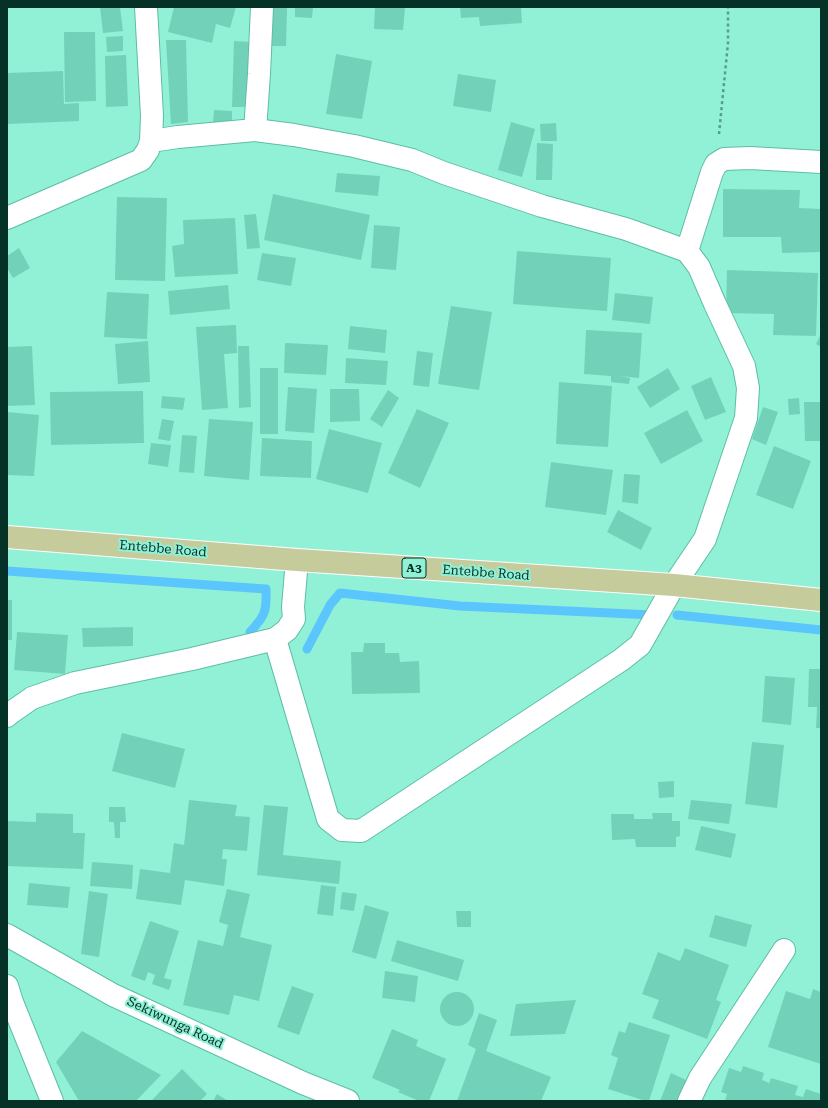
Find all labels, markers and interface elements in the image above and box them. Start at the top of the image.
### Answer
street label: Entebbe Road [119,537,207,561]
road number: A3 [402,558,426,578]
street label: Entebbe Road [442,562,530,584]
street label: Sekiwunga Road [124,994,226,1052]

